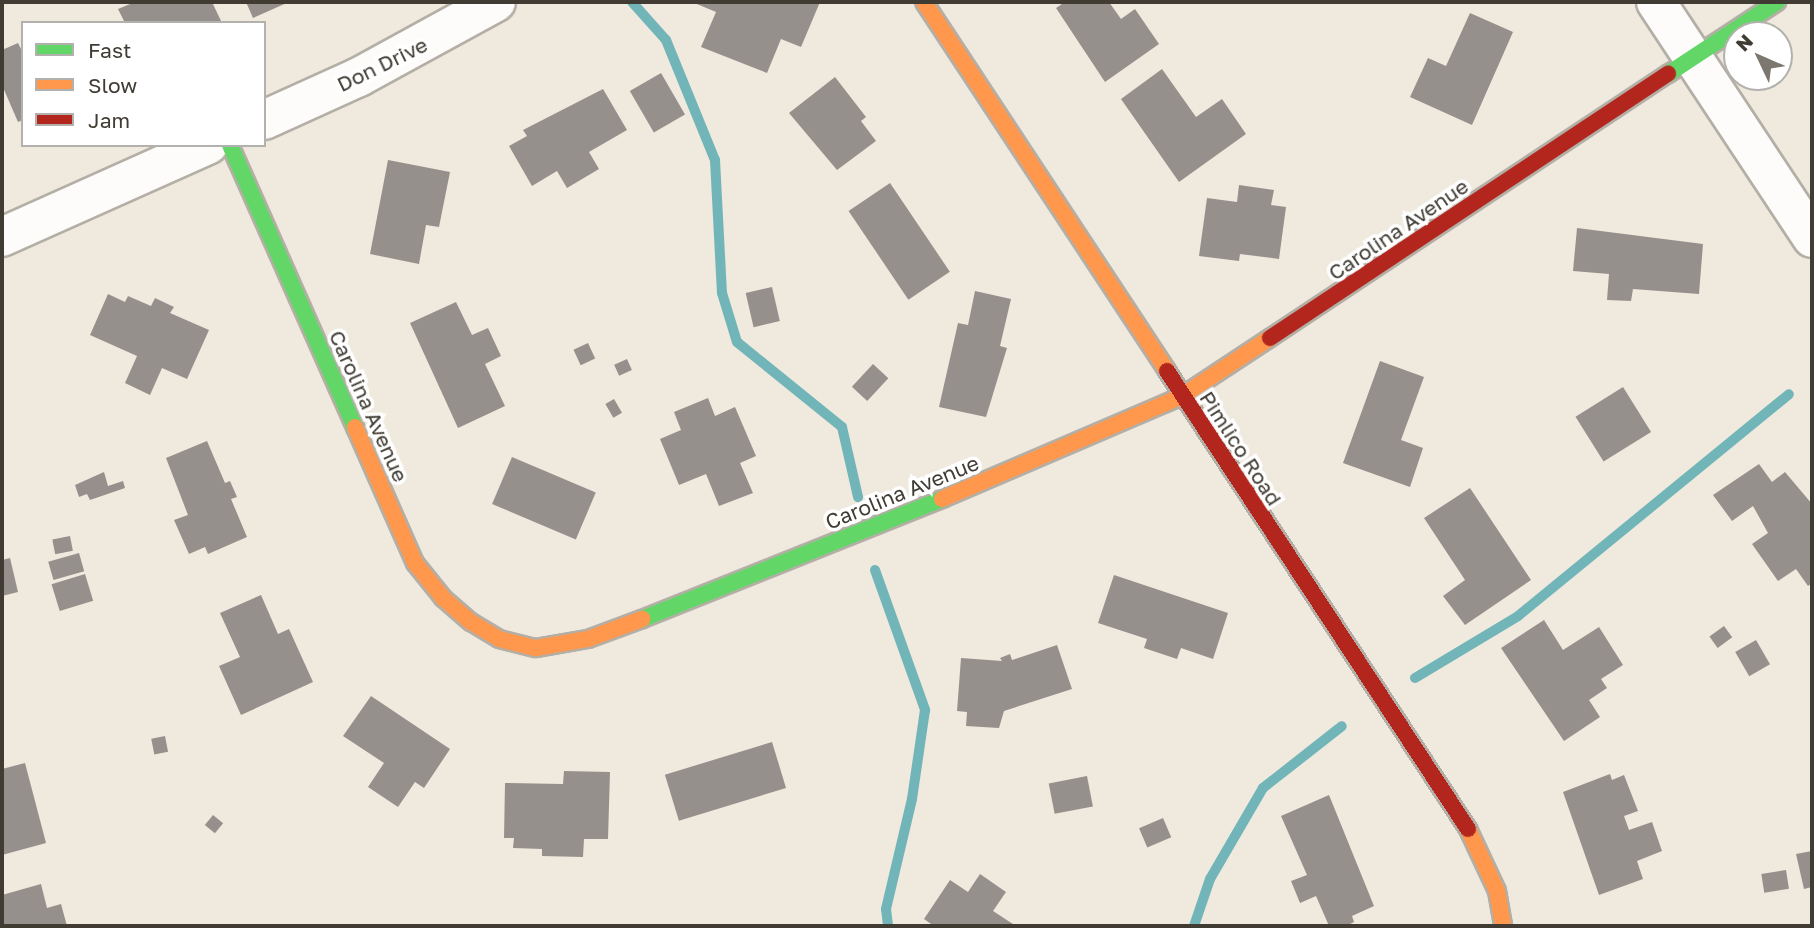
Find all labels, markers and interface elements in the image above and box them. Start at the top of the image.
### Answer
legend [21,21,266,147]
north arrow [1723,21,1793,91]
text: N [1731,29,1757,56]
street label: Don Drive [333,31,431,97]
text: Fast [88,37,131,63]
text: Slow [88,72,137,98]
text: Jam [88,107,130,133]
street label: Carolina Avenue [1323,173,1473,285]
street label: Carolina Avenue [324,326,414,486]
street label: Pimlico Road [1195,386,1287,510]
street label: Carolina Avenue [822,450,982,534]

